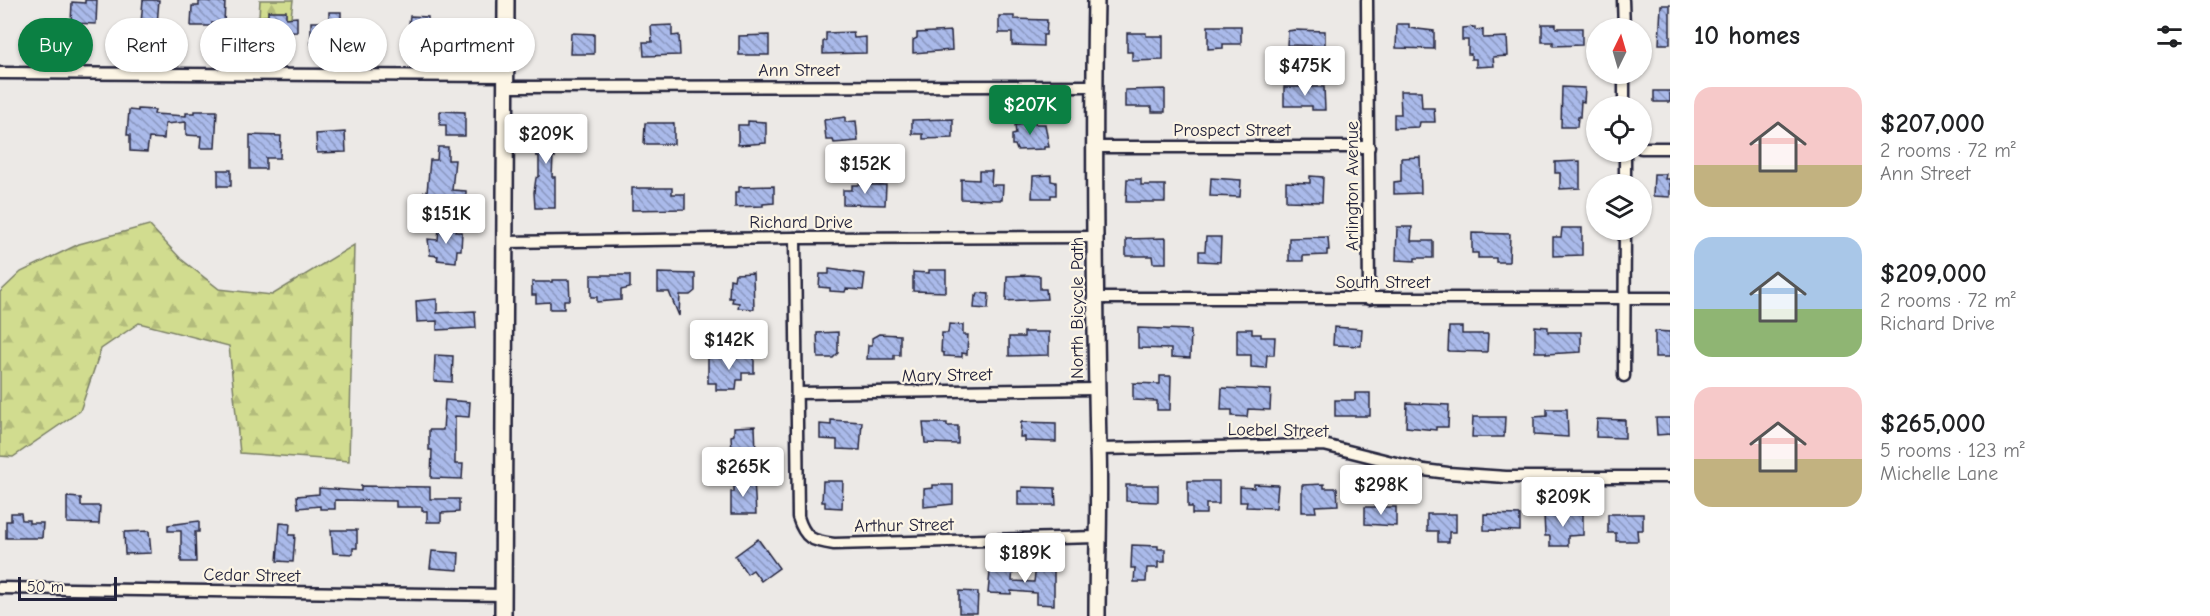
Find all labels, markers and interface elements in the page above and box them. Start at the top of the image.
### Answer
chip: Buy [18,18,93,72]
chip: Rent [105,18,188,72]
chip: Filters [200,18,296,72]
chip: New [308,18,387,72]
chip: Apartment [399,18,535,72]
north arrow [1586,18,1652,84]
map controls [1586,18,1652,240]
icon: filters [2153,20,2186,53]
text: 10 homes [1694,21,1800,51]
pin: $475K [1263,46,1347,97]
text: $475K [1279,54,1331,77]
street label: Ann Street [758,60,841,81]
pin: $207K [988,85,1072,136]
text: $207K [1003,93,1057,116]
button: locate [1586,96,1652,162]
text: $207,000 [1880,109,1985,139]
icon: home [1742,111,1814,183]
pin: $209K [504,114,588,165]
street label: Prospect Street [1173,120,1291,141]
street label: Arlington Avenue [1342,121,1363,251]
text: $209K [518,122,574,145]
text: 2 rooms · 72 m² [1880,139,2016,162]
pin: $152K [823,144,907,195]
text: $152K [839,152,891,175]
text: Ann Street [1880,162,1971,185]
button: layers [1586,174,1652,240]
pin: $151K [404,194,488,245]
text: $151K [421,202,471,225]
street label: Richard Drive [749,212,853,233]
street label: North Bicycle Path [1067,237,1088,379]
text: $209,000 [1880,259,1987,289]
icon: home [1742,261,1814,333]
street label: South Street [1336,272,1431,293]
text: 2 rooms · 72 m² [1880,289,2016,312]
text: Richard Drive [1880,312,1995,335]
pin: $142K [687,320,771,371]
text: $142K [704,328,754,351]
street label: Mary Street [902,364,993,387]
text: $265,000 [1880,409,1986,439]
icon: home [1742,411,1814,483]
street label: Loebel Street [1227,419,1329,442]
text: 5 rooms · 123 m² [1880,439,2025,462]
pin: $265K [701,447,785,498]
text: $265K [716,455,770,478]
text: Michelle Lane [1880,462,1998,485]
pin: $298K [1339,465,1423,516]
text: $298K [1354,473,1408,496]
pin: $209K [1521,477,1605,528]
text: $209K [1535,485,1591,508]
street label: Arthur Street [854,514,955,537]
pin: $189K [983,533,1067,584]
text: $189K [999,541,1051,564]
street label: Cedar Street [203,564,302,587]
scale bar [18,574,117,602]
text: 50 m [27,578,64,596]

